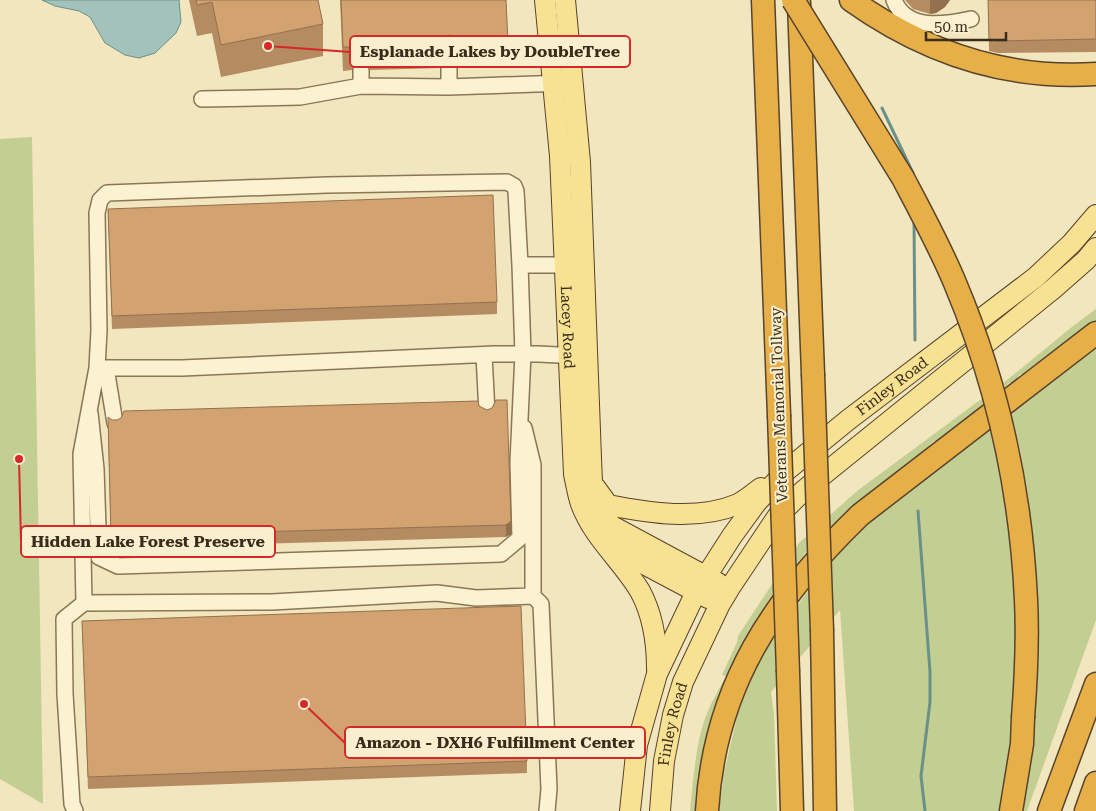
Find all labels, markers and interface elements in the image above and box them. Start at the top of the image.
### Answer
scale bar [926,10,1006,42]
text: 50 m [934,18,969,36]
callout: Esplanade Lakes by DoubleTree [350,36,630,67]
text: Esplanade Lakes by DoubleTree [360,42,620,61]
street label: Lacey Road [557,285,578,370]
street label: Veterans Memorial Tollway [767,307,791,503]
street label: Finley Road [853,353,932,419]
callout: Hidden Lake Forest Preserve [21,526,275,557]
text: Hidden Lake Forest Preserve [31,532,265,551]
street label: Finley Road [655,680,692,767]
callout: Amazon - DXH6 Fulfillment Center [345,727,645,758]
text: Amazon - DXH6 Fulfillment Center [355,733,635,752]

